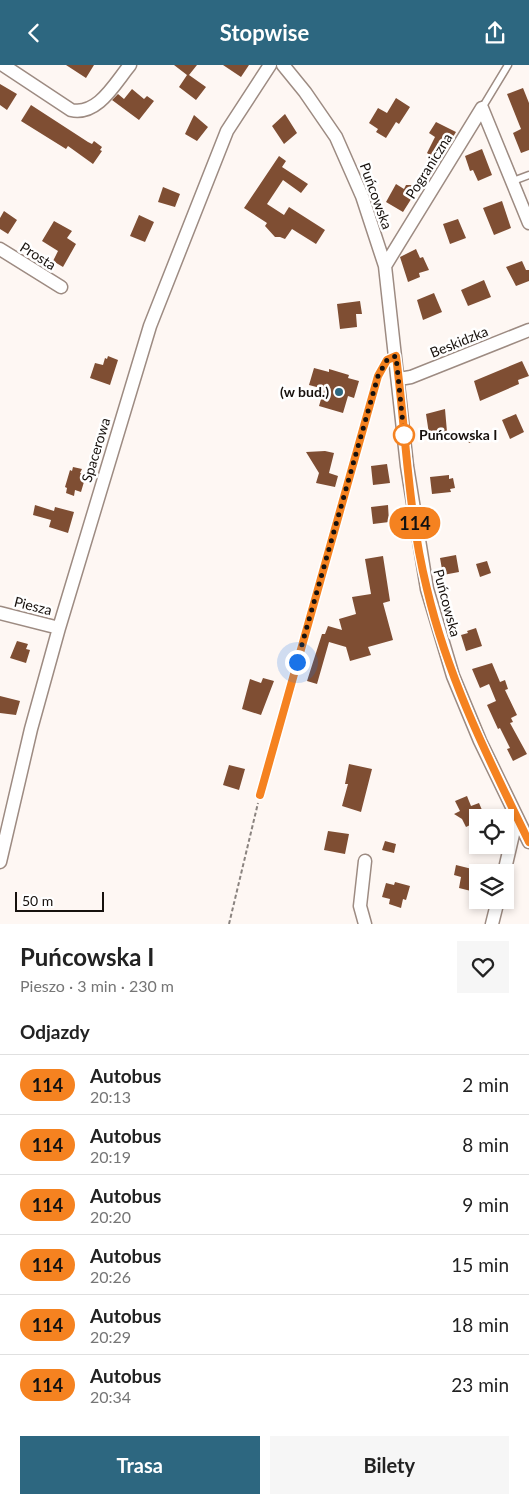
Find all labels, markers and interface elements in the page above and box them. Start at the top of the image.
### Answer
icon: back [20,19,48,47]
text: Stopwise [220,19,309,46]
icon: share [481,19,509,47]
street label: Pograniczna [402,130,455,202]
street label: Puńcowska [357,160,396,231]
street label: Prosta [17,238,59,273]
street label: Beskidzka [427,322,490,361]
place label: (w bud.) [280,383,329,400]
marker: (w bud.) [333,386,345,398]
street label: Spacerowa [78,415,113,484]
marker: Puńcowska I [393,424,415,446]
place label: Puńcowska I [419,426,497,443]
line badge: 114 [386,507,444,539]
text: 114 [399,512,431,534]
street label: Puńcowska [430,567,465,639]
street label: Piesza [12,593,54,618]
your location [285,650,310,675]
map controls [469,809,514,909]
button: locate [469,809,514,854]
button: layers [469,864,514,909]
scale bar [15,889,104,912]
text: 50 m [22,892,53,909]
button: heart [457,941,509,993]
text: Puńcowska I [20,942,154,971]
text: Pieszo · 3 min · 230 m [20,976,174,995]
text: Odjazdy [20,1020,90,1043]
text: Autobus [90,1064,161,1087]
text: 2 min [462,1073,509,1096]
text: 114 [32,1074,63,1096]
text: 20:13 [90,1087,131,1106]
text: Autobus [90,1124,161,1147]
text: 8 min [462,1133,509,1156]
text: 114 [32,1134,63,1156]
text: 20:19 [90,1147,131,1166]
text: Autobus [90,1184,161,1207]
text: 9 min [462,1193,509,1216]
text: 114 [32,1194,63,1216]
text: 20:20 [90,1207,131,1226]
text: Autobus [90,1244,161,1267]
text: 15 min [451,1253,509,1276]
text: 114 [32,1254,63,1276]
text: 20:26 [90,1267,131,1286]
text: Autobus [90,1304,161,1327]
text: 18 min [451,1313,509,1336]
text: 114 [32,1314,63,1336]
text: 20:29 [90,1327,131,1346]
text: Autobus [90,1364,161,1387]
text: 23 min [451,1373,509,1396]
text: 114 [32,1374,63,1396]
text: 20:34 [90,1387,131,1406]
button: Trasa [20,1436,260,1494]
button: Bilety [270,1436,509,1494]

